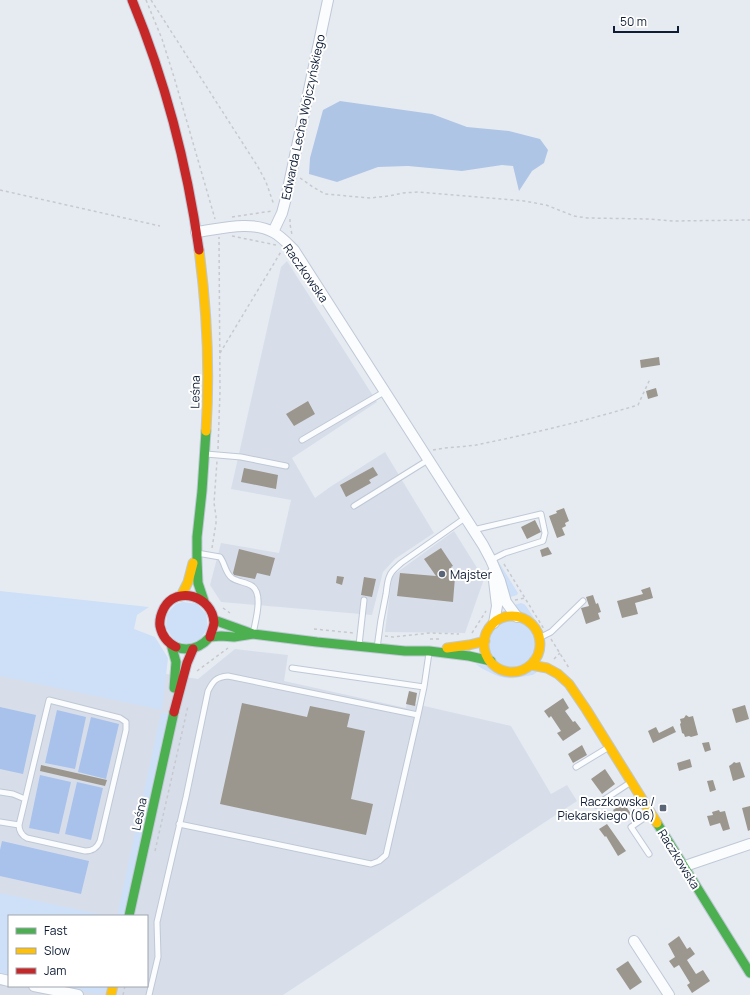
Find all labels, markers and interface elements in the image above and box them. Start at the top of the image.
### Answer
scale bar [614,8,678,34]
text: 50 m [620,13,647,30]
street label: Edwarda Lecha Wojczyńskiego [277,33,329,201]
street label: Raczkowska [280,240,332,306]
street label: Leśna [186,375,204,409]
place label: Majster [450,566,493,583]
marker: Majster [437,569,447,579]
place label: Raczkowska / Piekarskiego (06) [558,793,655,824]
street label: Leśna [127,796,151,832]
marker: Raczkowska / Piekarskiego (06) [658,803,668,813]
street label: Raczkowska [654,826,704,892]
legend [8,915,148,987]
text: Fast [44,922,68,939]
text: Slow [44,942,70,959]
text: Jam [44,962,66,979]

